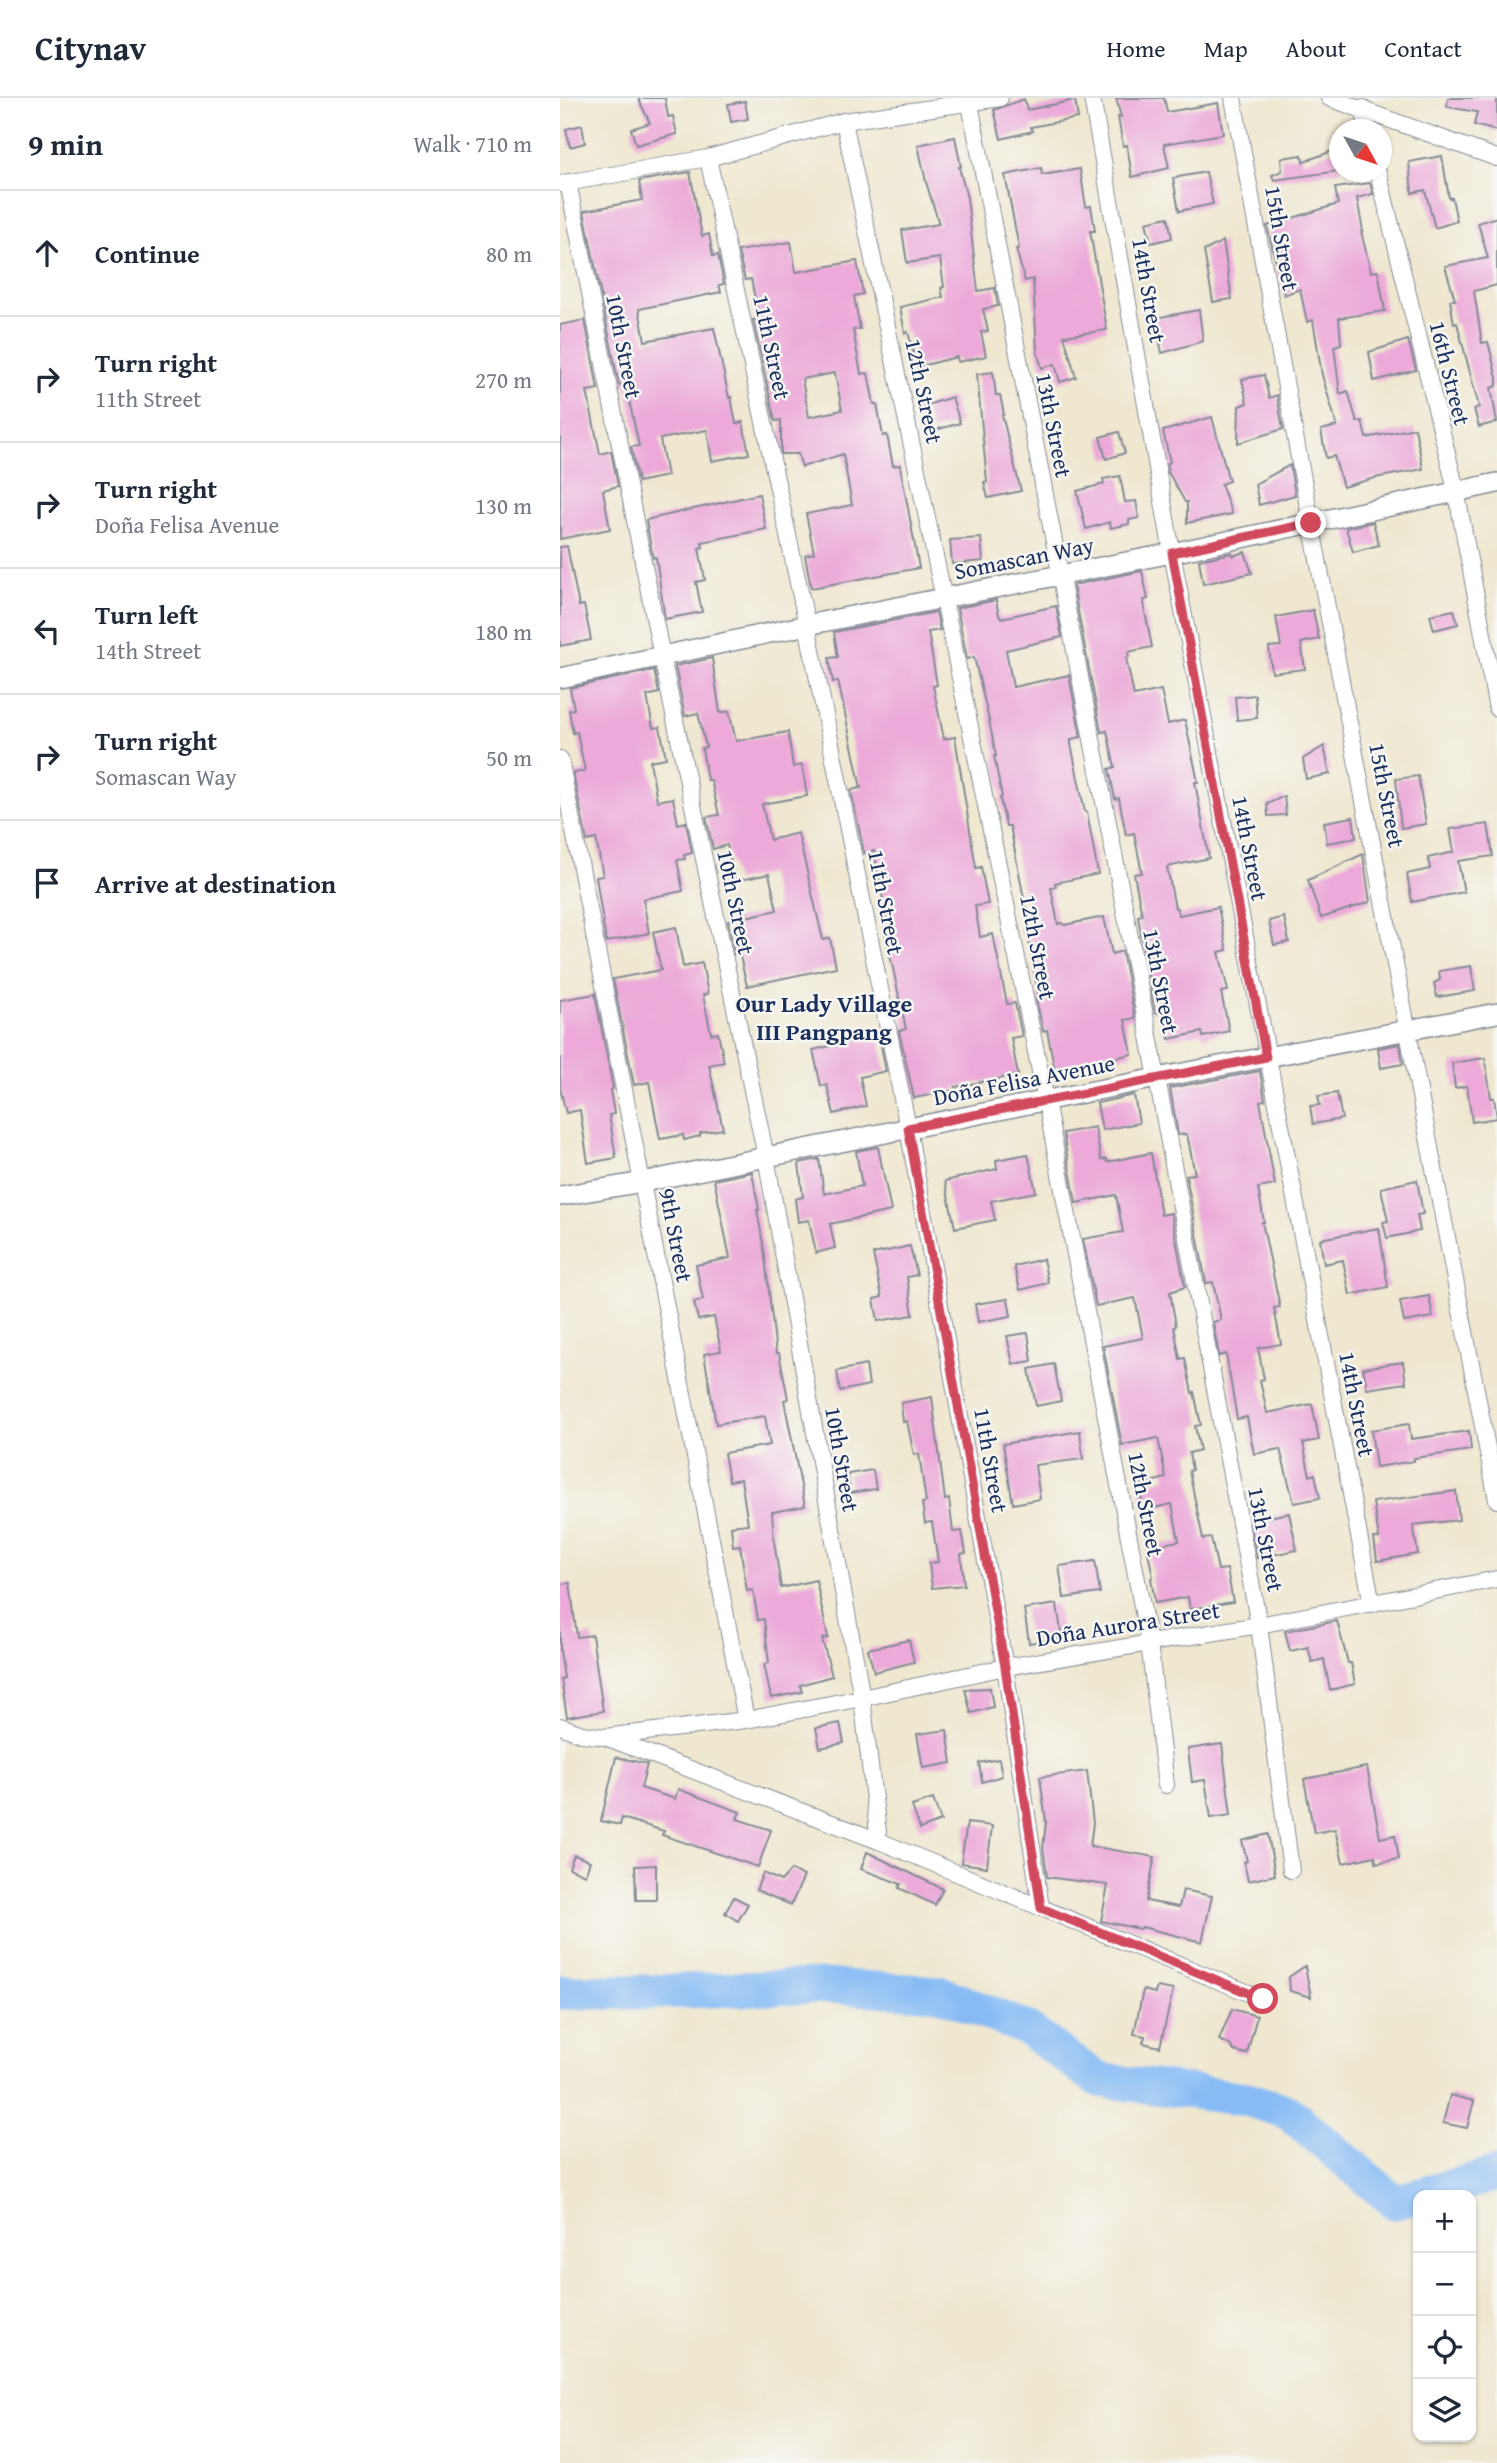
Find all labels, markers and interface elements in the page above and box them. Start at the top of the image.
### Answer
text: Citynav [35,24,146,72]
text: Home [1107,31,1166,66]
text: Map [1204,31,1248,66]
text: About [1286,31,1346,66]
text: Contact [1384,31,1462,66]
north arrow [1329,119,1392,182]
text: 9 min [28,122,103,166]
text: Walk · 710 m [413,127,532,160]
street label: 15th Street [1257,183,1308,293]
icon: ahead [28,234,66,272]
text: Continue [95,234,200,273]
street label: 14th Street [1124,235,1175,345]
text: 80 m [486,237,532,270]
street label: 10th Street [598,291,651,401]
street label: 11th Street [745,291,800,402]
street label: 16th Street [1422,317,1479,429]
street label: 12th Street [897,335,952,446]
text: Turn right [95,343,217,382]
icon: right [28,360,66,398]
text: 270 m [475,363,532,396]
street label: 13th Street [1028,370,1081,480]
text: 11th Street [95,382,201,415]
text: Turn right [95,469,217,508]
icon: right [28,486,66,524]
text: 130 m [475,489,532,522]
route end [1295,507,1326,538]
text: Doña Felisa Avenue [95,508,279,541]
street label: Somascan Way [951,528,1097,587]
text: Turn left [95,595,198,634]
icon: left [28,612,66,650]
text: 180 m [475,615,532,648]
text: 14th Street [95,634,201,667]
text: Turn right [95,721,217,760]
icon: right [28,738,66,776]
street label: 15th Street [1361,740,1414,850]
text: 50 m [486,741,532,774]
text: Somascan Way [95,760,237,793]
street label: 14th Street [1224,793,1277,903]
street label: 10th Street [709,846,764,957]
street label: 11th Street [860,847,913,957]
icon: arrive [28,864,66,902]
text: Arrive at destination [95,864,336,903]
street label: 12th Street [1012,892,1065,1002]
street label: 13th Street [1135,926,1188,1036]
district label: Our Lady Village III Pangpang [736,986,912,1049]
street label: Doña Felisa Avenue [930,1046,1118,1113]
street label: 9th Street [651,1185,702,1285]
street label: 14th Street [1331,1349,1384,1459]
street label: 10th Street [817,1404,868,1514]
street label: 11th Street [966,1405,1017,1515]
street label: 12th Street [1120,1449,1173,1559]
street label: 13th Street [1240,1484,1293,1594]
street label: Doña Aurora Street [1034,1593,1222,1654]
route start [1247,1983,1278,2014]
map controls [1413,2190,1476,2442]
button: + [1413,2190,1476,2253]
button: − [1413,2253,1476,2316]
button: locate [1413,2316,1476,2379]
button: layers [1413,2379,1476,2442]

